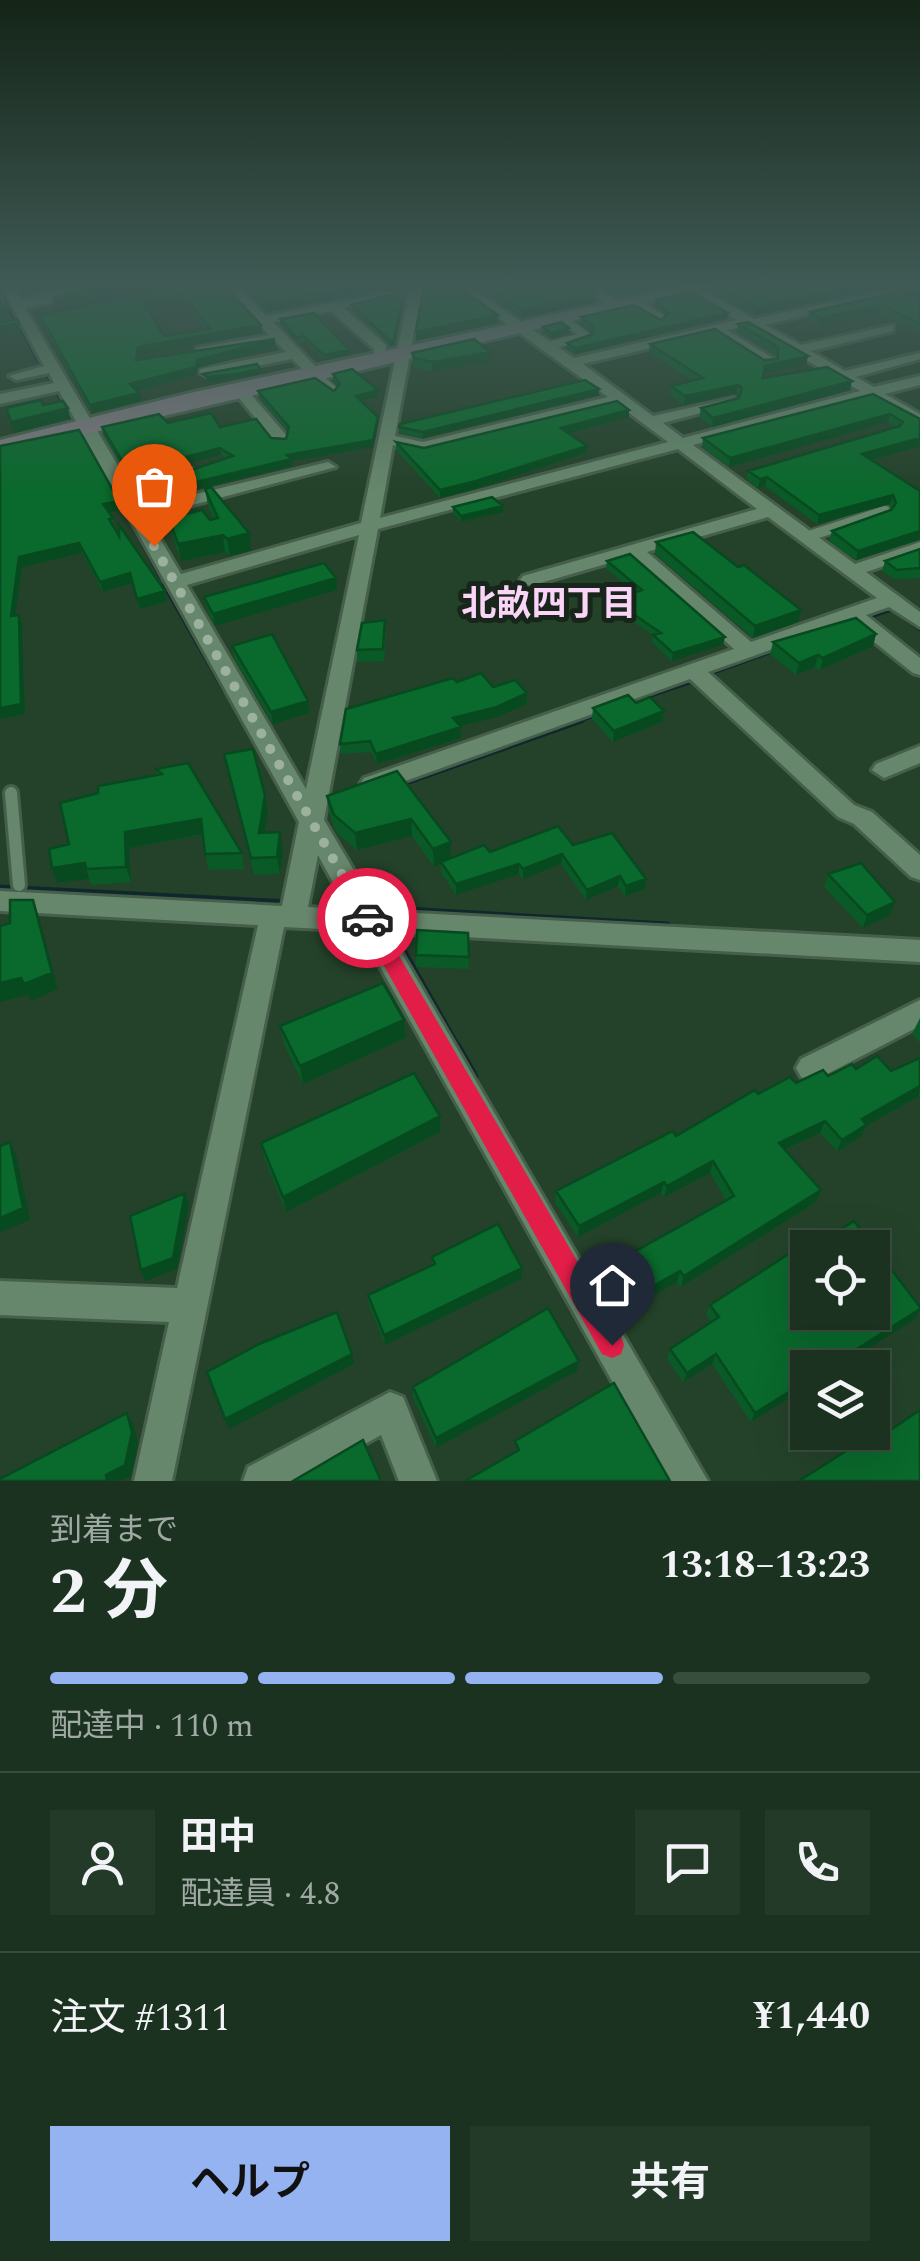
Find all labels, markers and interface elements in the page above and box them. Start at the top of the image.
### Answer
pin [112,444,197,547]
icon: bag [127,459,182,514]
district label: 北畝四丁目 [461,578,637,631]
courier [317,868,417,968]
icon: car [340,891,395,946]
map controls [790,1230,890,1450]
button: locate [790,1230,890,1330]
pin [570,1243,655,1346]
icon: home [585,1258,640,1313]
button: layers [790,1350,890,1450]
text: 到着まで [50,1506,178,1555]
text: 13:18–13:23 [660,1537,870,1595]
text: 2 分 [50,1543,168,1642]
text: 配達中 · 110 m [50,1702,254,1751]
text: 田中 [180,1809,256,1867]
button: person [50,1810,155,1915]
button: chat [635,1810,740,1915]
button: phone [765,1810,870,1915]
text: 配達員 · 4.8 [180,1870,340,1919]
text: ¥1,440 [753,1988,870,2046]
text: 注文 #1311 [50,1990,231,2048]
button: ヘルプ [50,2126,450,2241]
button: 共有 [470,2126,870,2241]

